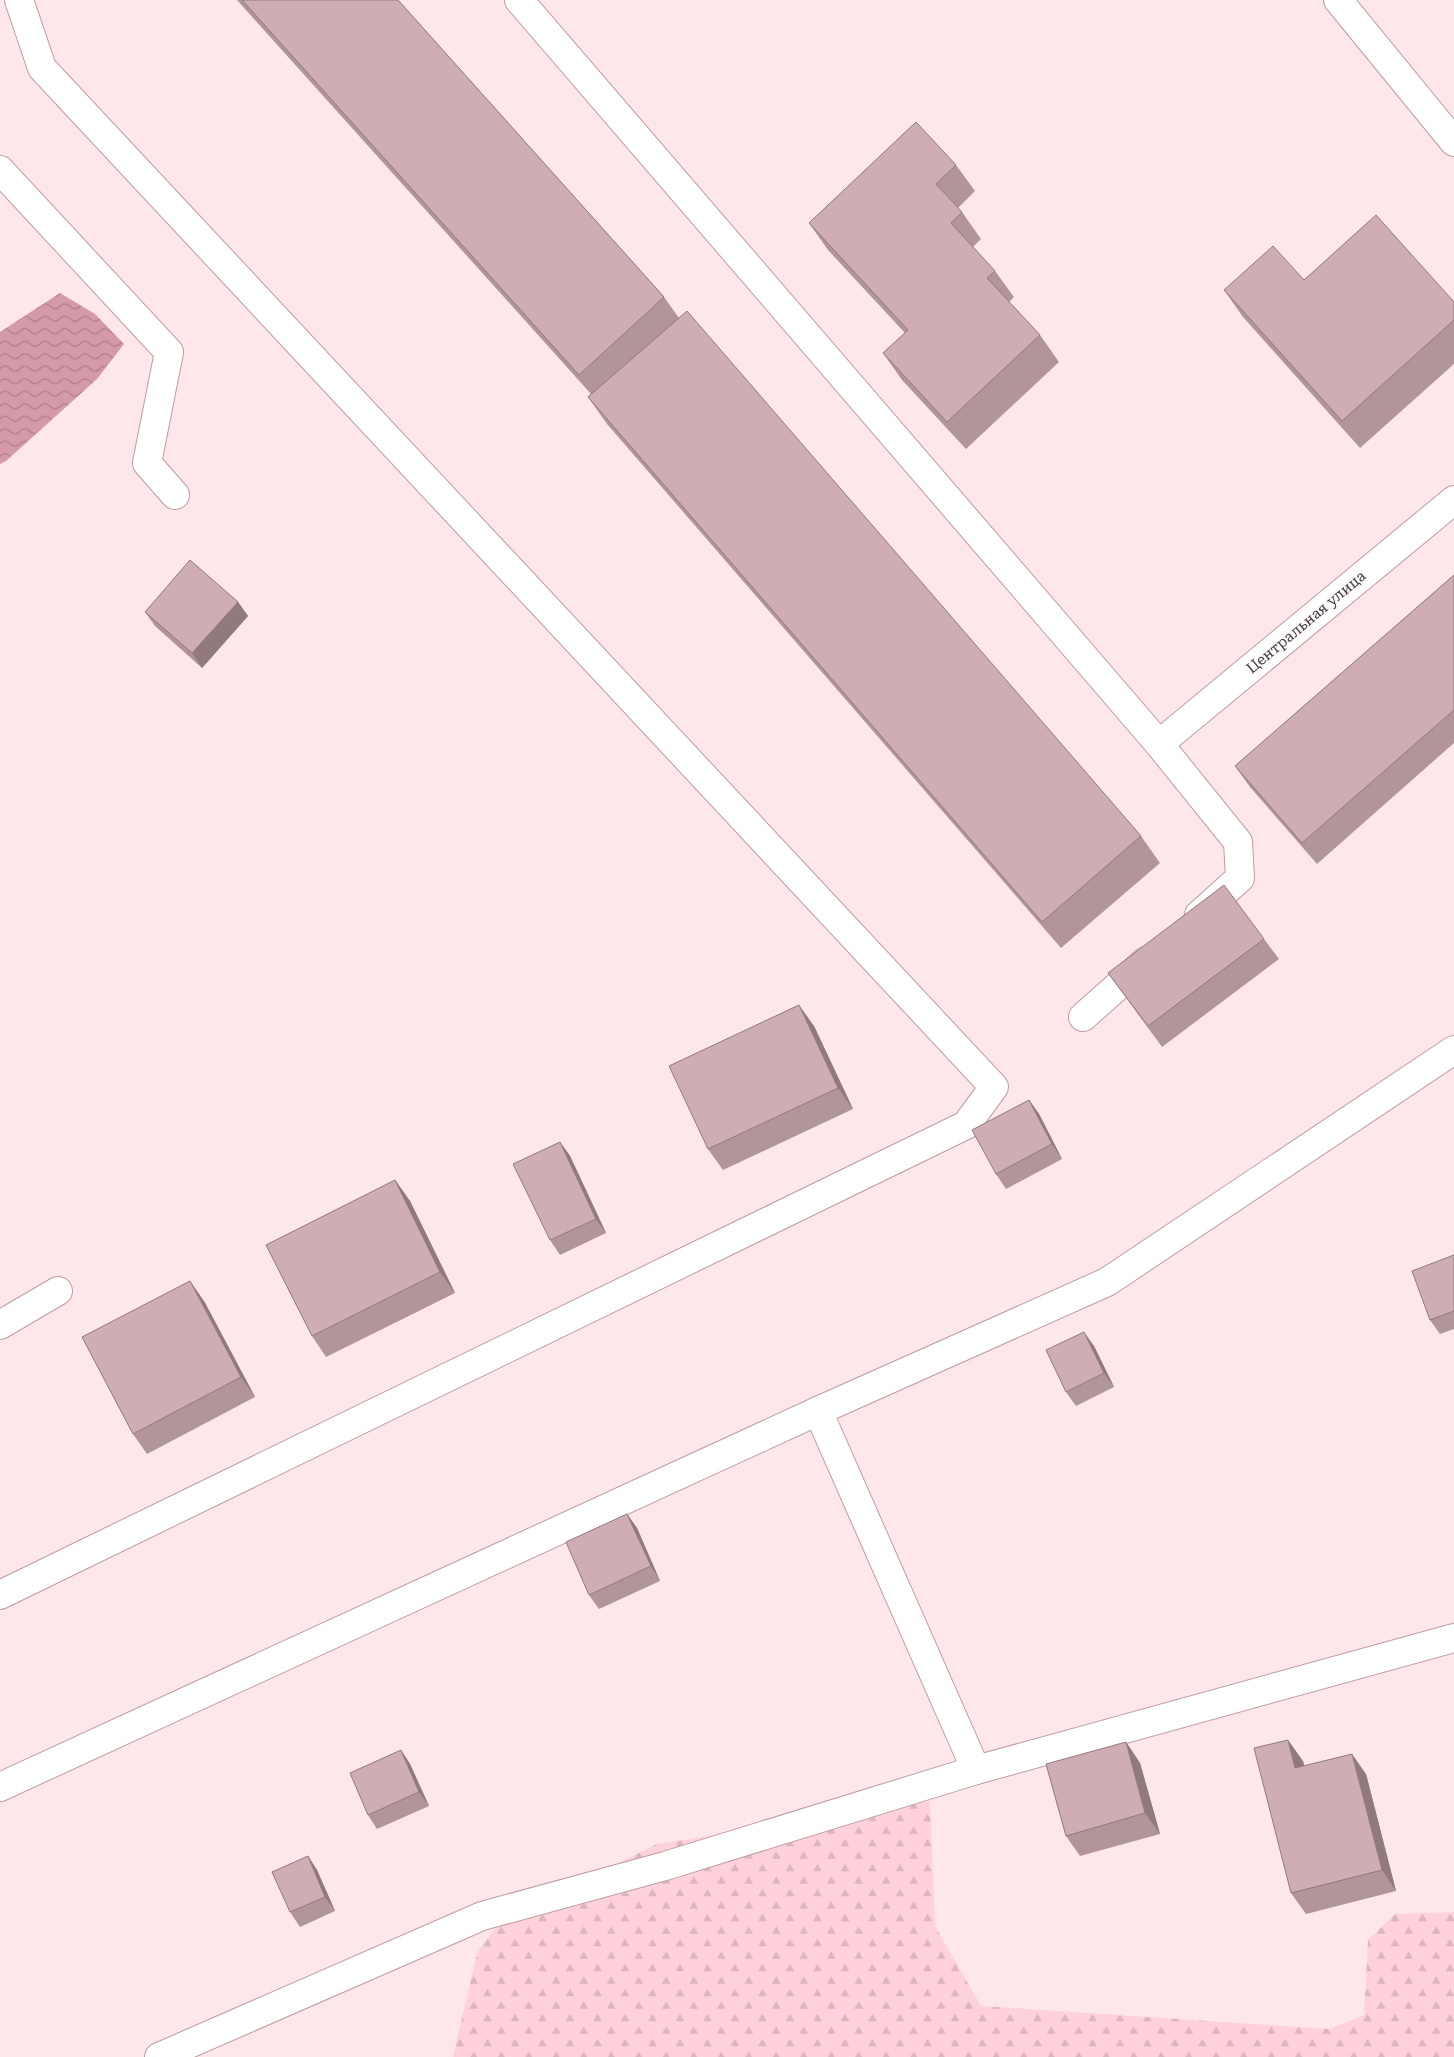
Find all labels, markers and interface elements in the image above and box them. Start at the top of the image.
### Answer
street label: Центральная улица [1243,567,1369,677]

